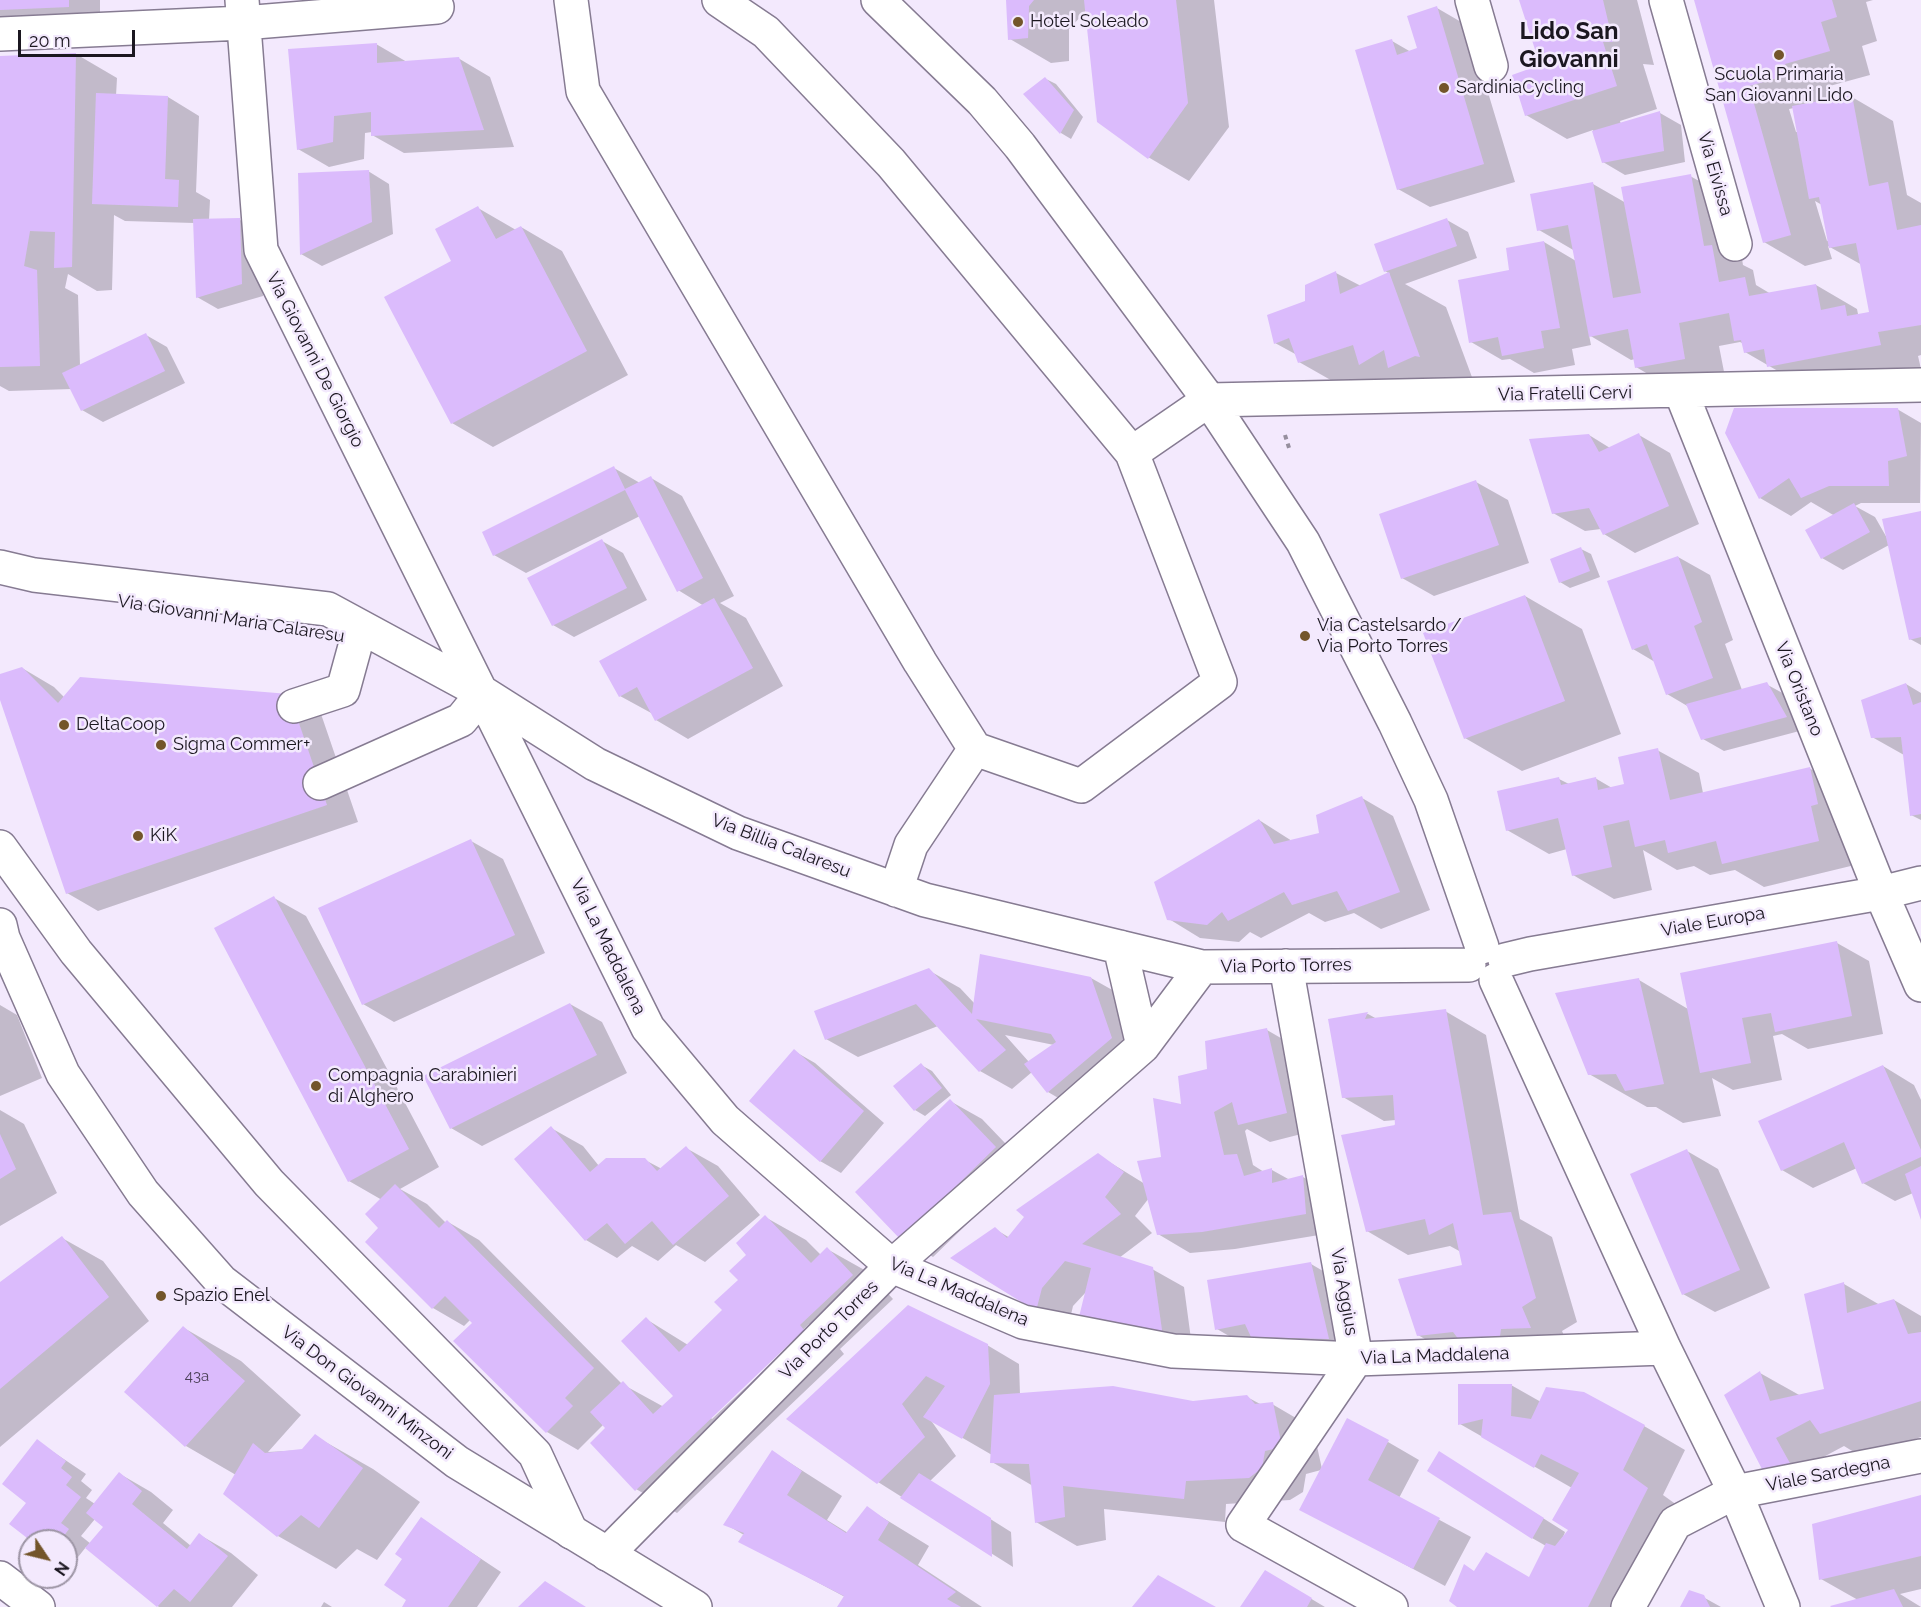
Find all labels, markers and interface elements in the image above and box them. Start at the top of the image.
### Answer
place label: Hotel Soleado [1030,11,1148,33]
marker: Hotel Soleado [1011,15,1025,29]
scale bar [21,18,138,56]
district label: Lido San Giovanni [1519,18,1619,74]
text: 20 m [29,30,71,51]
marker: Scuola Primaria San Giovanni Lido [1772,48,1786,62]
place label: Scuola Primaria San Giovanni Lido [1705,64,1853,106]
place label: SardiniaCycling [1456,77,1584,99]
marker: SardiniaCycling [1437,81,1451,95]
street label: Via Eivissa [1693,130,1737,218]
street label: Via Giovanni De Giorgio [261,269,369,451]
street label: Via Fratelli Cervi [1498,382,1632,406]
street label: Via Giovanni Maria Calaresu [116,590,346,648]
place label: Via Castelsardo / Via Porto Torres [1317,615,1462,658]
marker: Via Castelsardo / Via Porto Torres [1298,629,1312,643]
street label: Via Oristano [1770,639,1828,739]
place label: DeltaCoop [76,714,165,736]
marker: DeltaCoop [57,718,71,732]
place label: Sigma Commer+ [173,734,310,756]
marker: Sigma Commer+ [154,738,168,752]
street label: Via Billia Calaresu [708,810,854,882]
place label: KiK [150,825,177,847]
marker: KiK [131,829,145,843]
street label: Via La Maddalena [566,875,650,1019]
street label: Viale Europa [1659,902,1767,942]
street label: Via Porto Torres [1220,954,1352,978]
place label: Compagnia Carabinieri di Alghero [328,1065,517,1108]
marker: Compagnia Carabinieri di Alghero [309,1079,323,1093]
street label: Via Aggius [1326,1247,1362,1337]
street label: Via La Maddalena [886,1253,1032,1331]
street label: Via Porto Torres [775,1276,883,1384]
place label: Spazio Enel [173,1285,270,1307]
marker: Spazio Enel [154,1289,168,1303]
street label: Via Don Giovanni Minzoni [277,1321,457,1465]
street label: Via La Maddalena [1360,1343,1510,1369]
house number: 43a [185,1367,209,1385]
street label: Viale Sardegna [1764,1451,1892,1497]
north arrow [18,1529,78,1589]
text: N [50,1558,73,1579]

